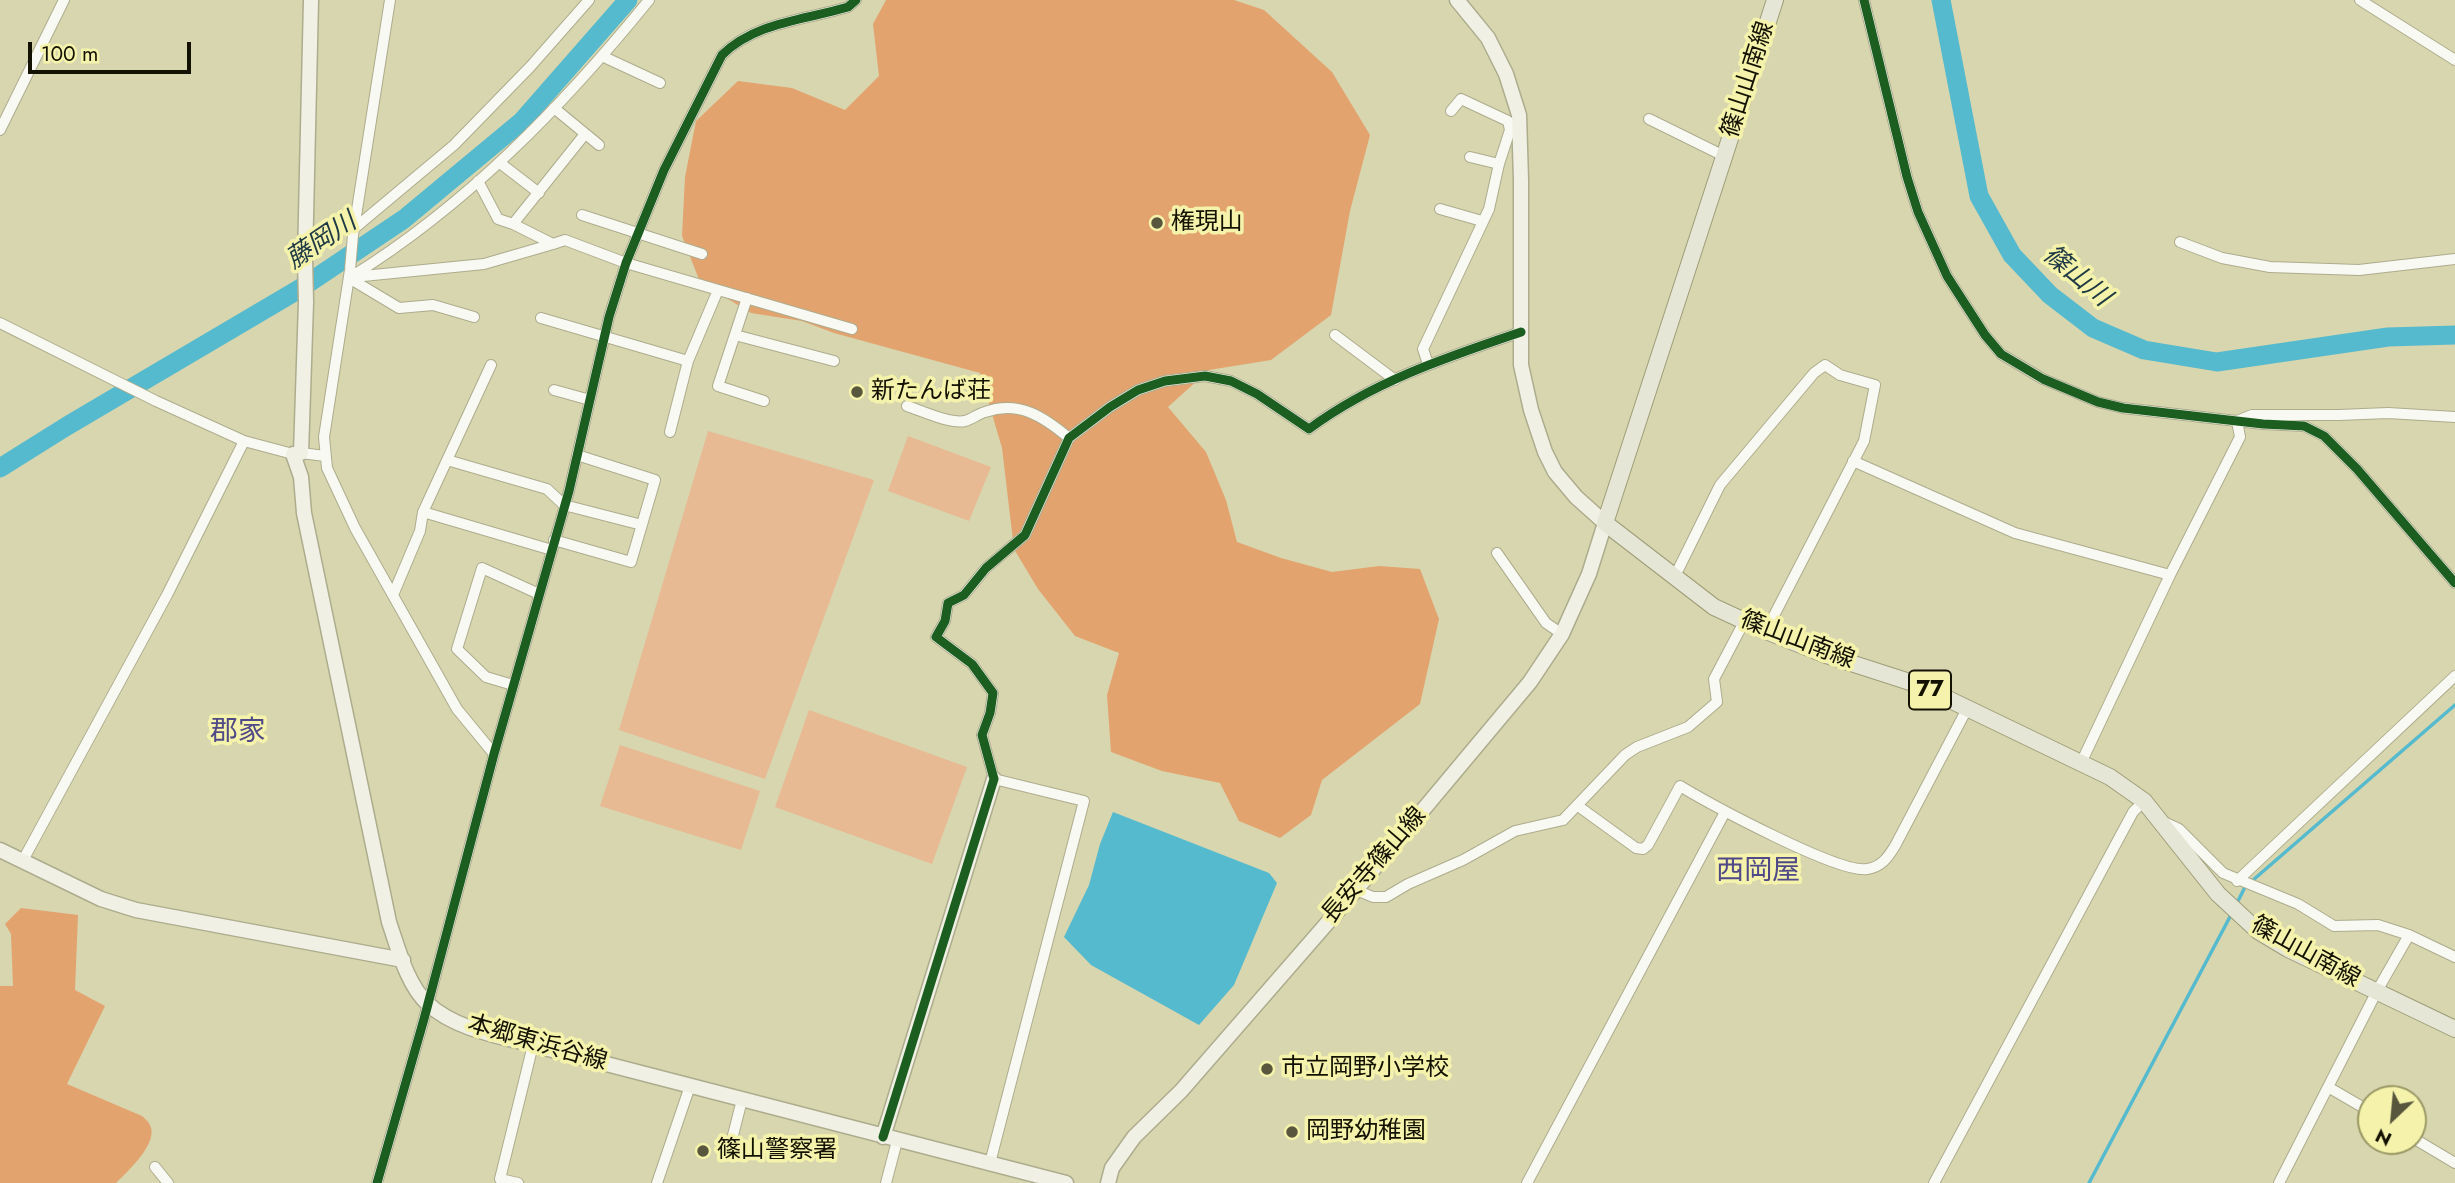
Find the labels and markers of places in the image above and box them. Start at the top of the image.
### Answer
place label: 権現山 [1171,209,1243,237]
marker: 権現山 [1149,215,1165,231]
place label: 新たんば荘 [871,378,991,406]
marker: 新たんば荘 [849,384,865,400]
place label: 市立岡野小学校 [1281,1055,1449,1083]
marker: 市立岡野小学校 [1259,1061,1275,1077]
place label: 岡野幼稚園 [1306,1118,1426,1146]
marker: 岡野幼稚園 [1284,1124,1300,1140]
place label: 篠山警察署 [717,1137,837,1165]
marker: 篠山警察署 [695,1143,711,1159]

